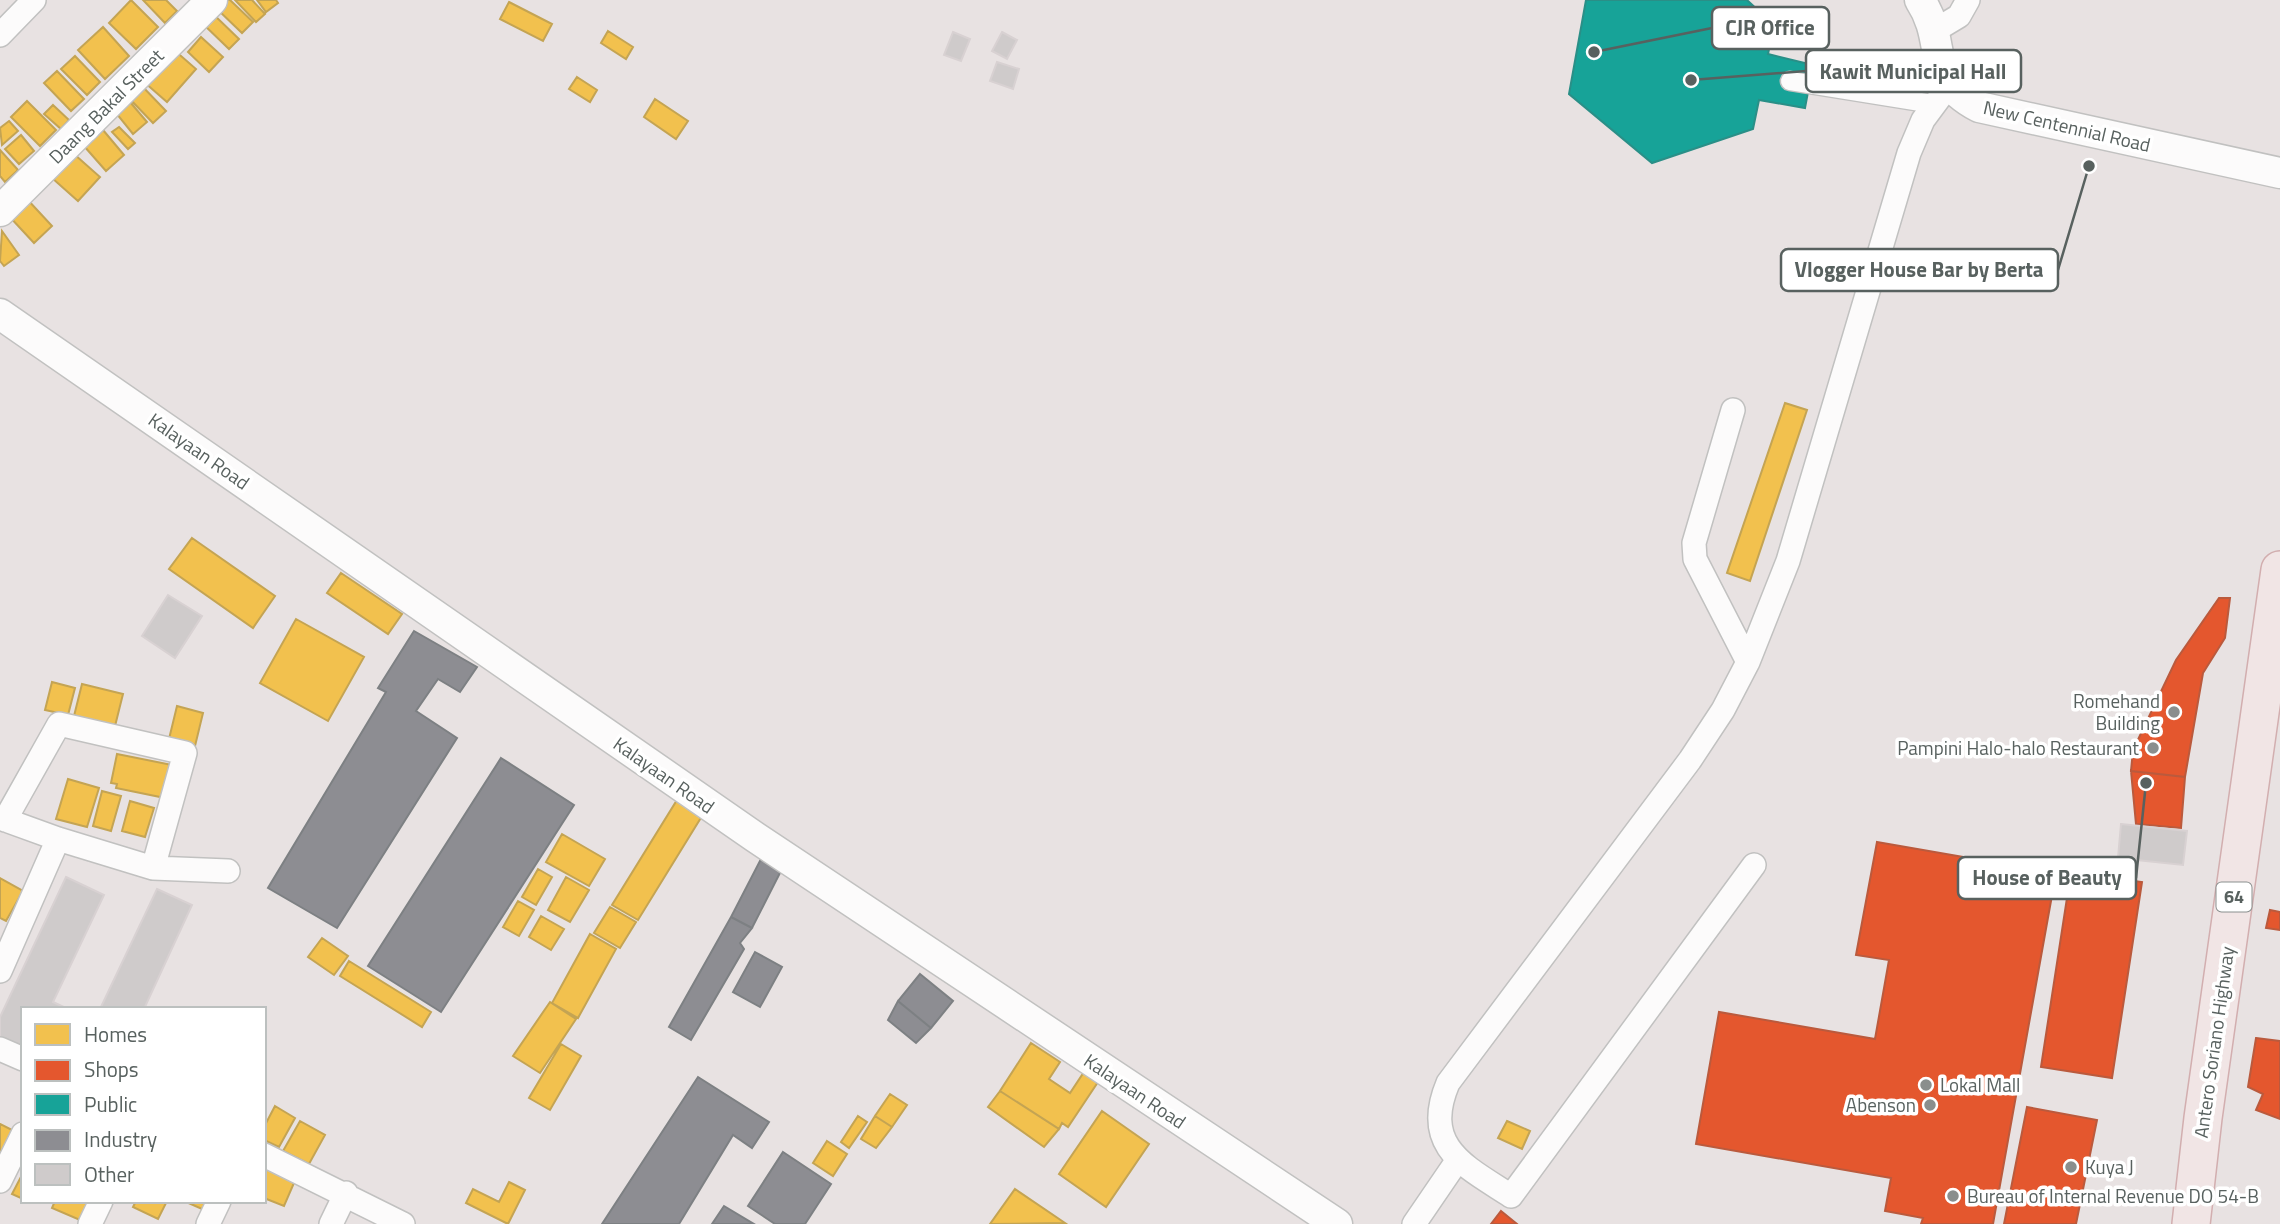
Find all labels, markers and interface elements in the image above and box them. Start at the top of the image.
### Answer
callout: CJR Office [1712,7,1829,49]
text: CJR Office [1725,11,1815,43]
street label: Daang Bakal Street [41,41,170,170]
callout: Kawit Municipal Hall [1806,50,2021,92]
text: Kawit Municipal Hall [1819,55,2007,87]
street label: New Centennial Road [1981,92,2154,159]
callout: Vlogger House Bar by Berta [1781,249,2058,291]
text: Vlogger House Bar by Berta [1794,253,2044,285]
street label: Kalayaan Road [143,405,256,496]
place label: Romehand Building [2073,686,2160,737]
marker: Romehand Building [2166,704,2182,720]
street label: Kalayaan Road [608,729,721,820]
place label: Pampini Halo-halo Restaurant [1897,733,2139,762]
marker: Pampini Halo-halo Restaurant [2145,740,2161,756]
callout: House of Beauty [1958,857,2136,899]
text: House of Beauty [1972,861,2122,893]
road number: 64 [2216,882,2252,912]
street label: Antero Soriano Highway [2186,944,2241,1140]
legend [21,1007,266,1203]
text: Homes [84,1018,147,1050]
street label: Kalayaan Road [1078,1046,1192,1136]
text: Shops [84,1053,139,1085]
place label: Lokal Mall [1940,1070,2020,1099]
marker: Lokal Mall [1918,1077,1934,1093]
text: Public [84,1088,137,1120]
place label: Abenson [1846,1090,1916,1119]
marker: Abenson [1922,1097,1938,1113]
text: Industry [84,1123,157,1155]
place label: Kuya J [2085,1152,2134,1181]
text: Other [84,1158,134,1190]
marker: Kuya J [2063,1159,2079,1175]
place label: Bureau of Internal Revenue DO 54-B [1967,1181,2259,1210]
marker: Bureau of Internal Revenue DO 54-B [1945,1188,1961,1204]

